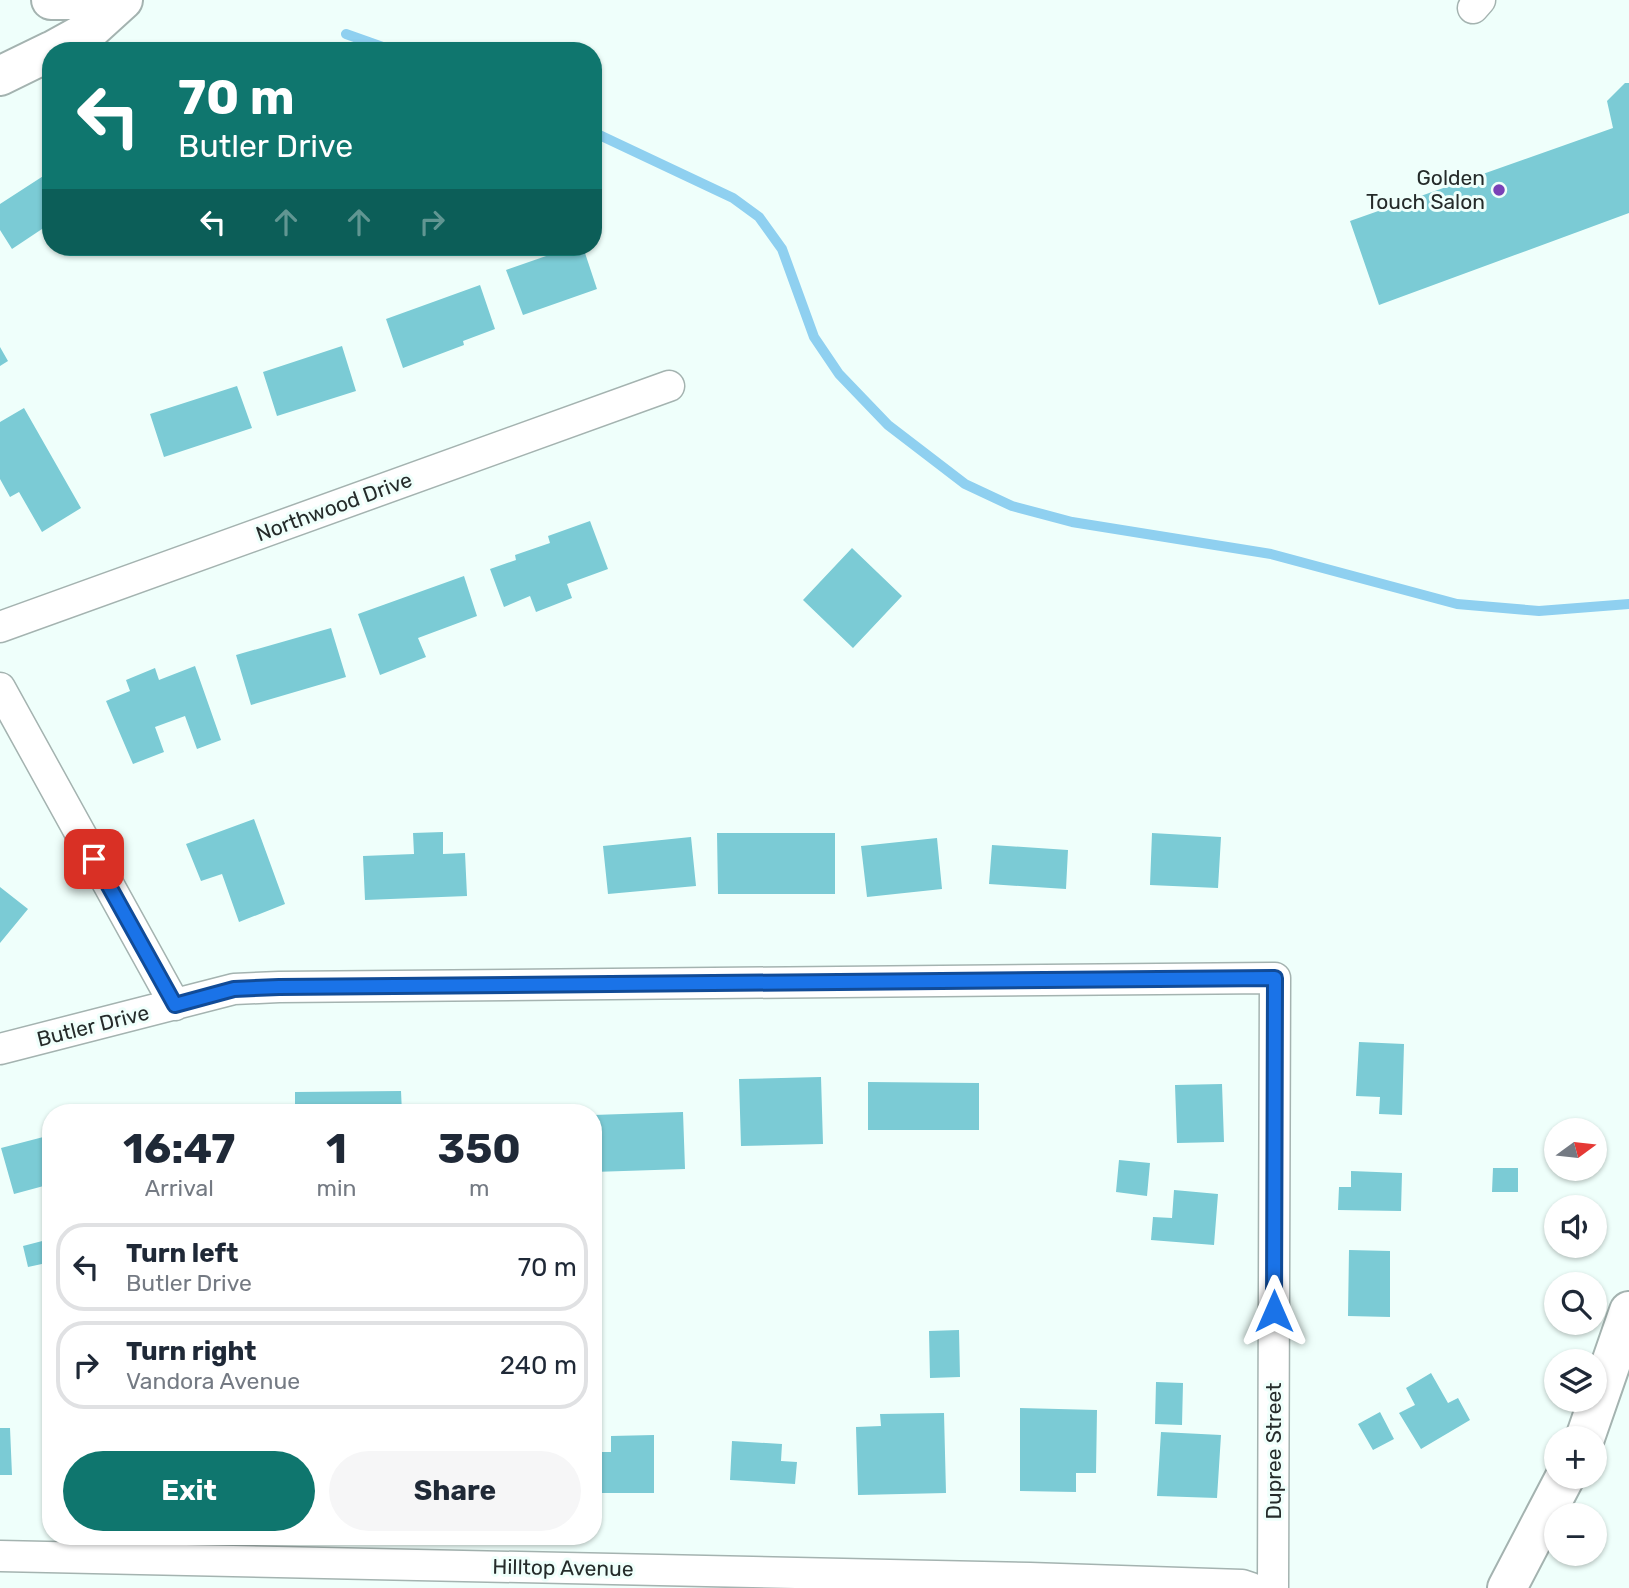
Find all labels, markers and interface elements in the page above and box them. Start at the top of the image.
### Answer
text: 70 m [178,68,295,126]
icon: left [63,70,154,161]
text: Butler Drive [178,127,353,165]
place label: Golden Touch Salon [1366,165,1485,214]
marker: Golden Touch Salon [1491,182,1507,198]
icon: left [194,203,232,241]
icon: ahead [267,203,305,241]
icon: ahead [340,203,378,241]
icon: right [413,203,451,241]
street label: Northwood Drive [252,467,415,546]
pin [64,829,124,889]
icon: arrive [75,840,113,878]
street label: Butler Drive [34,999,152,1052]
north arrow [1544,1118,1606,1181]
map controls [1544,1118,1607,1566]
text: 16:47 [123,1124,235,1174]
text: 1 [326,1124,347,1174]
text: 350 [438,1124,521,1174]
text: Arrival [145,1174,214,1202]
text: min [316,1174,356,1202]
text: m [469,1174,489,1202]
button: sound [1544,1195,1607,1258]
text: Turn left [126,1238,238,1269]
icon: left [67,1248,105,1286]
text: 70 m [518,1252,577,1283]
text: Butler Drive [126,1269,252,1297]
button: search [1544,1272,1607,1335]
position arrow [1237,1274,1311,1348]
text: Turn right [126,1336,256,1367]
icon: right [67,1346,105,1384]
button: layers [1544,1349,1607,1412]
text: 240 m [500,1350,577,1381]
text: Vandora Avenue [126,1367,300,1395]
street label: Dupree Street [1261,1383,1286,1519]
button: + [1544,1426,1607,1489]
button: Exit [63,1451,315,1531]
button: Share [329,1451,581,1531]
button: − [1544,1503,1607,1566]
street label: Hilltop Avenue [492,1554,634,1581]

